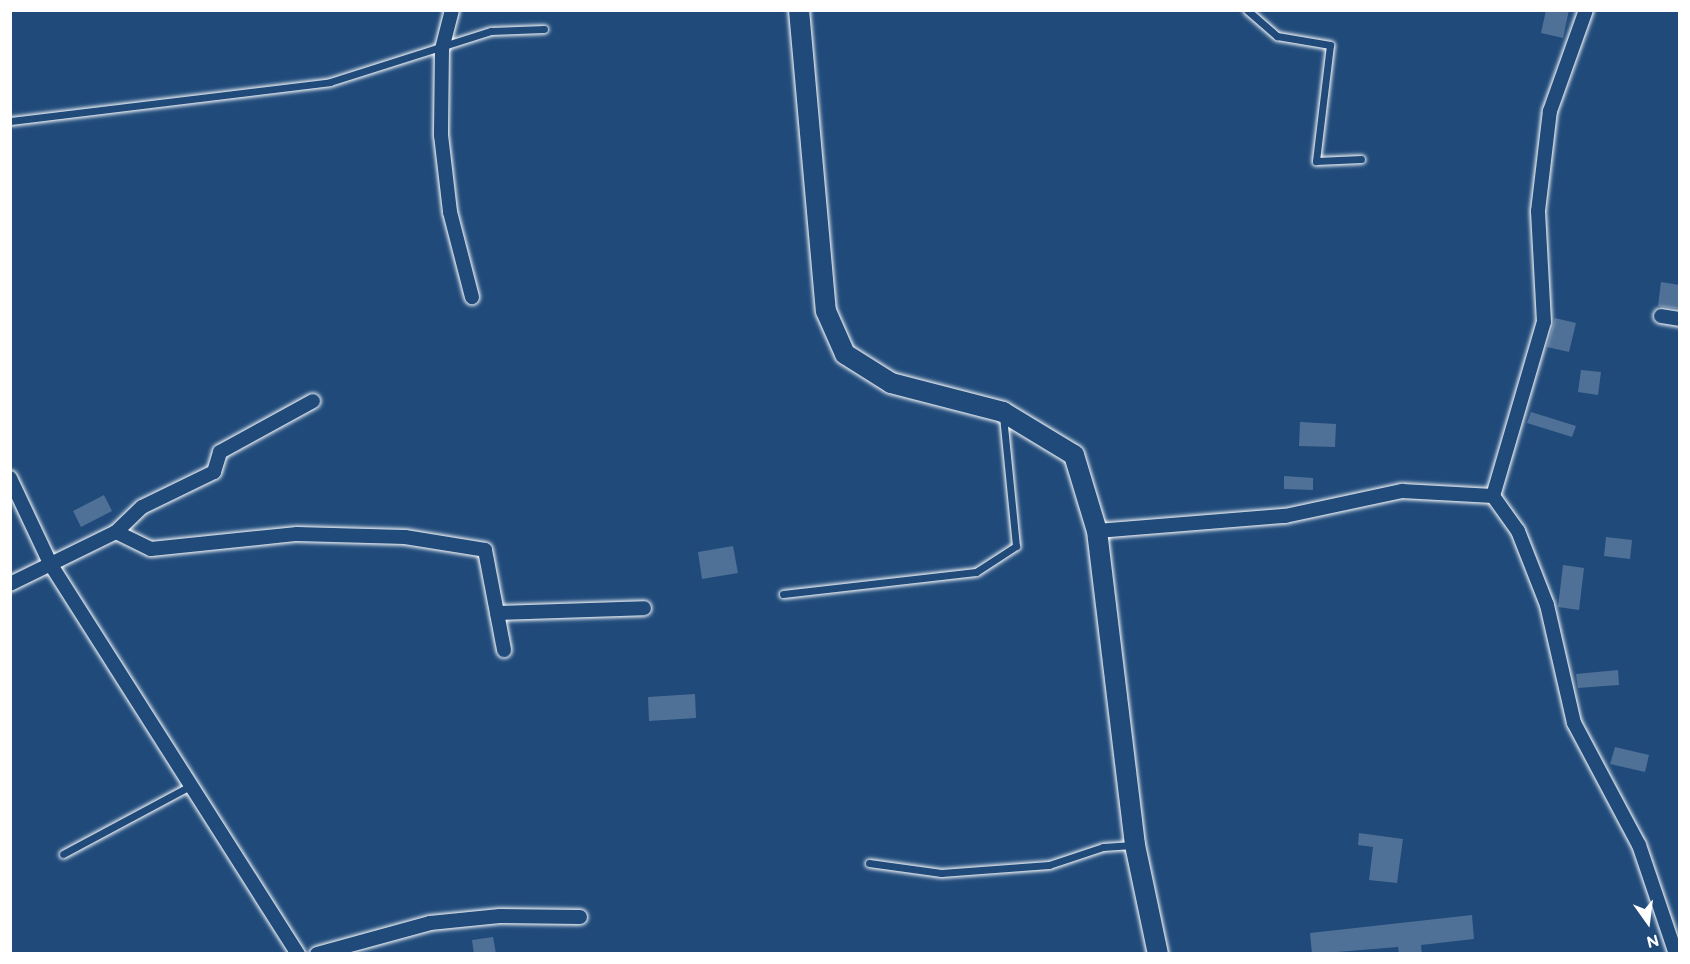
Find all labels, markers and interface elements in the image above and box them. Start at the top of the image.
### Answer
north arrow [1618,892,1678,952]
text: N [1644,929,1661,951]

